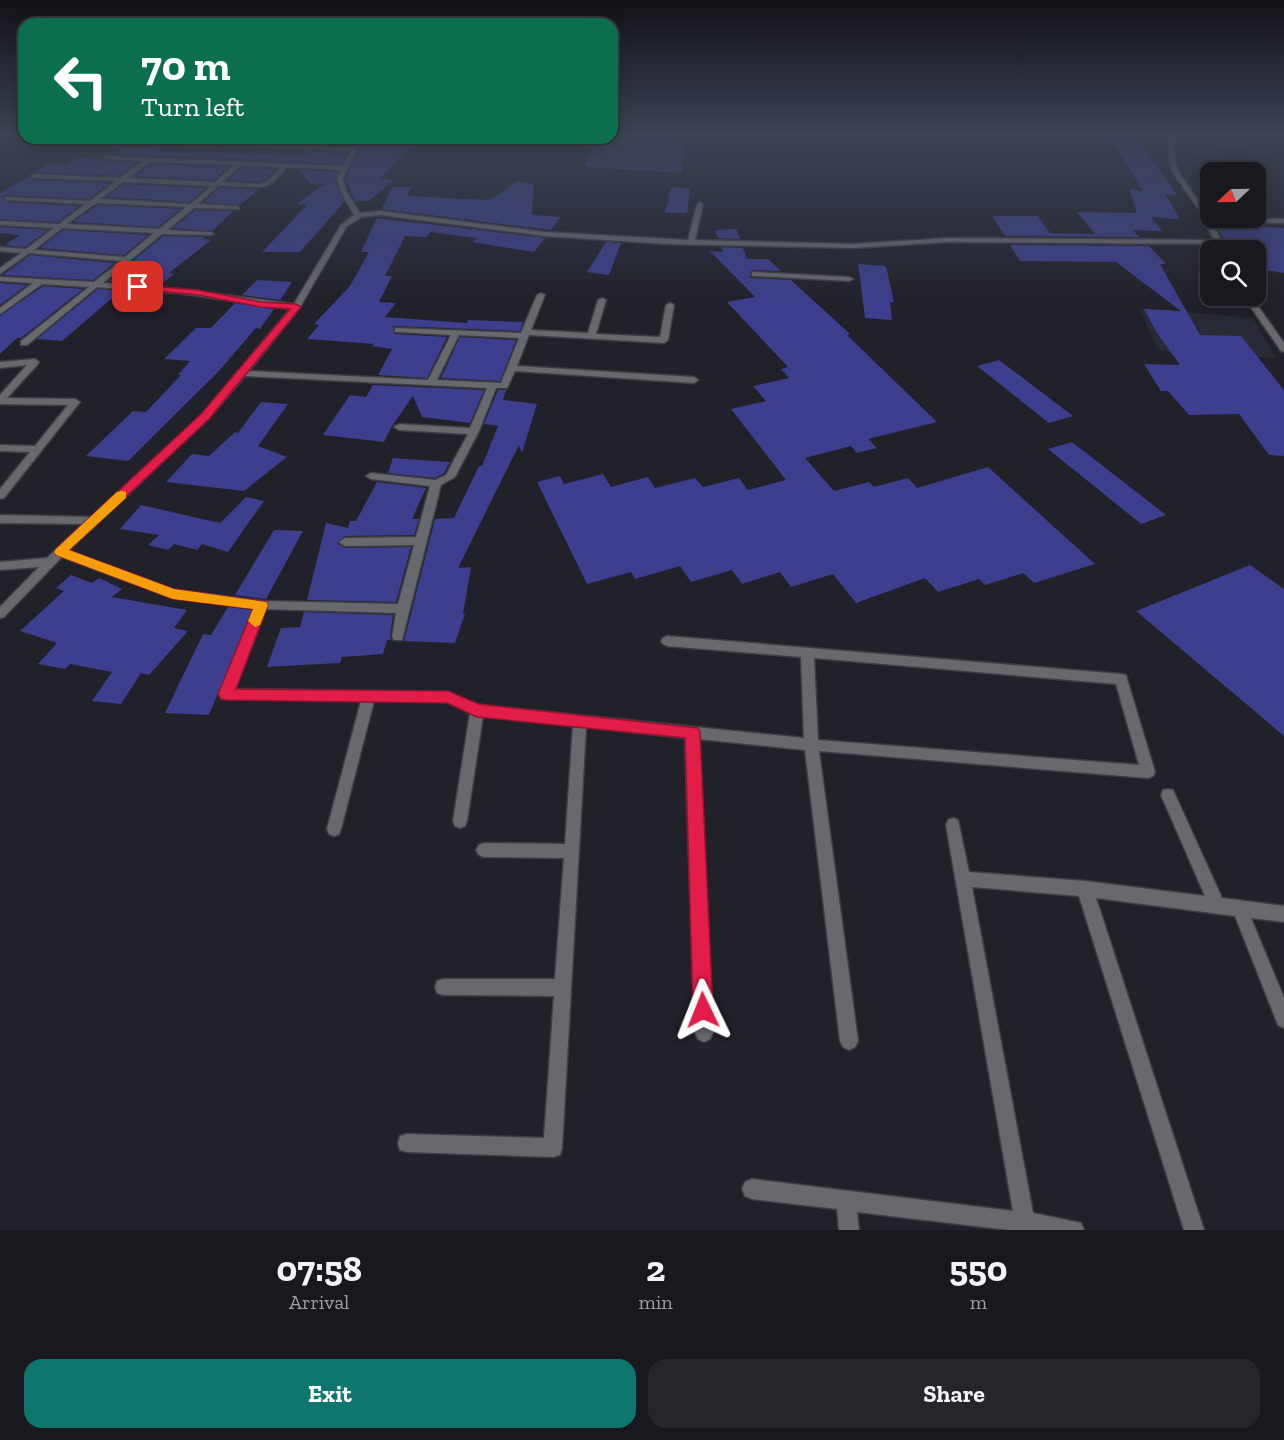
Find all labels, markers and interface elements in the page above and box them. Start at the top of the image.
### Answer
text: 70 m [141,40,231,91]
icon: left [42,42,120,120]
text: Turn left [141,91,244,123]
north arrow [1200,162,1266,228]
map controls [1200,162,1266,306]
button: search [1200,240,1266,306]
pin [112,261,163,312]
icon: arrive [121,270,154,303]
position arrow [671,978,735,1042]
text: 07:58 [276,1247,362,1290]
text: 2 [646,1247,665,1290]
text: 550 [949,1247,1008,1290]
text: Arrival [289,1290,349,1314]
text: min [639,1290,673,1314]
text: m [970,1290,987,1314]
button: Exit [24,1359,636,1428]
button: Share [648,1359,1260,1428]

